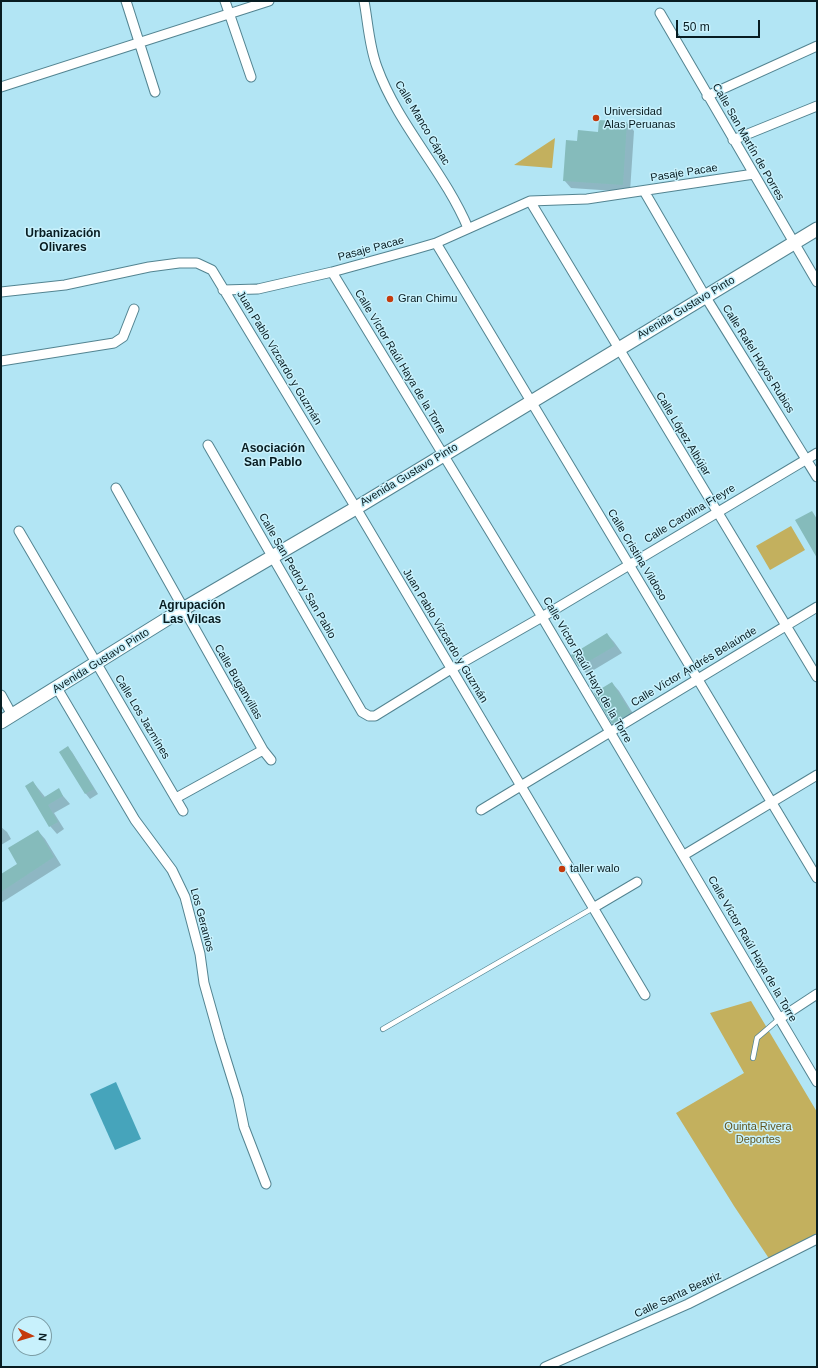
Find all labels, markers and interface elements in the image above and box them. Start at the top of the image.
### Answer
scale bar [678,12,762,38]
text: 50 m [683,20,710,34]
street label: Calle Manco Cápac [392,78,452,168]
street label: Calle San Martín de Porres [709,81,787,203]
place label: Universidad Alas Peruanas [604,105,676,131]
marker: Universidad Alas Peruanas [591,113,601,123]
street label: Pasaje Pacae [649,161,719,185]
district label: Urbanización Olivares [25,227,101,255]
street label: Pasaje Pacae [337,234,405,264]
street label: Avenida Gustavo Pinto [635,274,737,342]
street label: Calle Víctor Raúl Haya de la Torre [352,287,448,437]
street label: Juan Pablo Vizcardo y Guzmán [234,289,324,427]
place label: Gran Chimu [398,292,457,306]
marker: Gran Chimu [385,294,395,304]
street label: Calle Rafel Hoyos Rubios [719,302,797,416]
street label: Calle López Albújar [653,390,713,478]
street label: Avenida Gustavo Pinto [358,441,460,509]
district label: Asociación San Pablo [241,442,305,470]
street label: Calle Carolina Freyre [642,482,738,546]
street label: Calle Cristina Vildoso [604,507,670,603]
street label: Calle San Pedro y San Pablo [256,511,338,641]
street label: Juan Pablo Vizcardo y Guzmán [400,567,490,705]
street label: Calle Víctor Raúl Haya de la Torre [540,595,634,745]
district label: Agrupación Las Vilcas [159,599,225,627]
street label: Calle Víctor Andrés Belaúnde [629,624,759,710]
street label: Avenida Gustavo Pinto [50,626,152,696]
street label: Calle Buganvillas [211,642,265,722]
street label: Calle Los Jazmínes [112,672,172,762]
place label: taller walo [570,862,620,876]
marker: taller walo [557,864,567,874]
street label: Calle Víctor Raúl Haya de la Torre [705,874,799,1024]
street label: Los Geranios [187,887,217,953]
park label: Quinta Rivera Deportes [724,1120,792,1146]
street label: Calle Santa Beatriz [633,1269,723,1321]
north arrow [12,1316,52,1356]
text: N [37,1332,49,1341]

